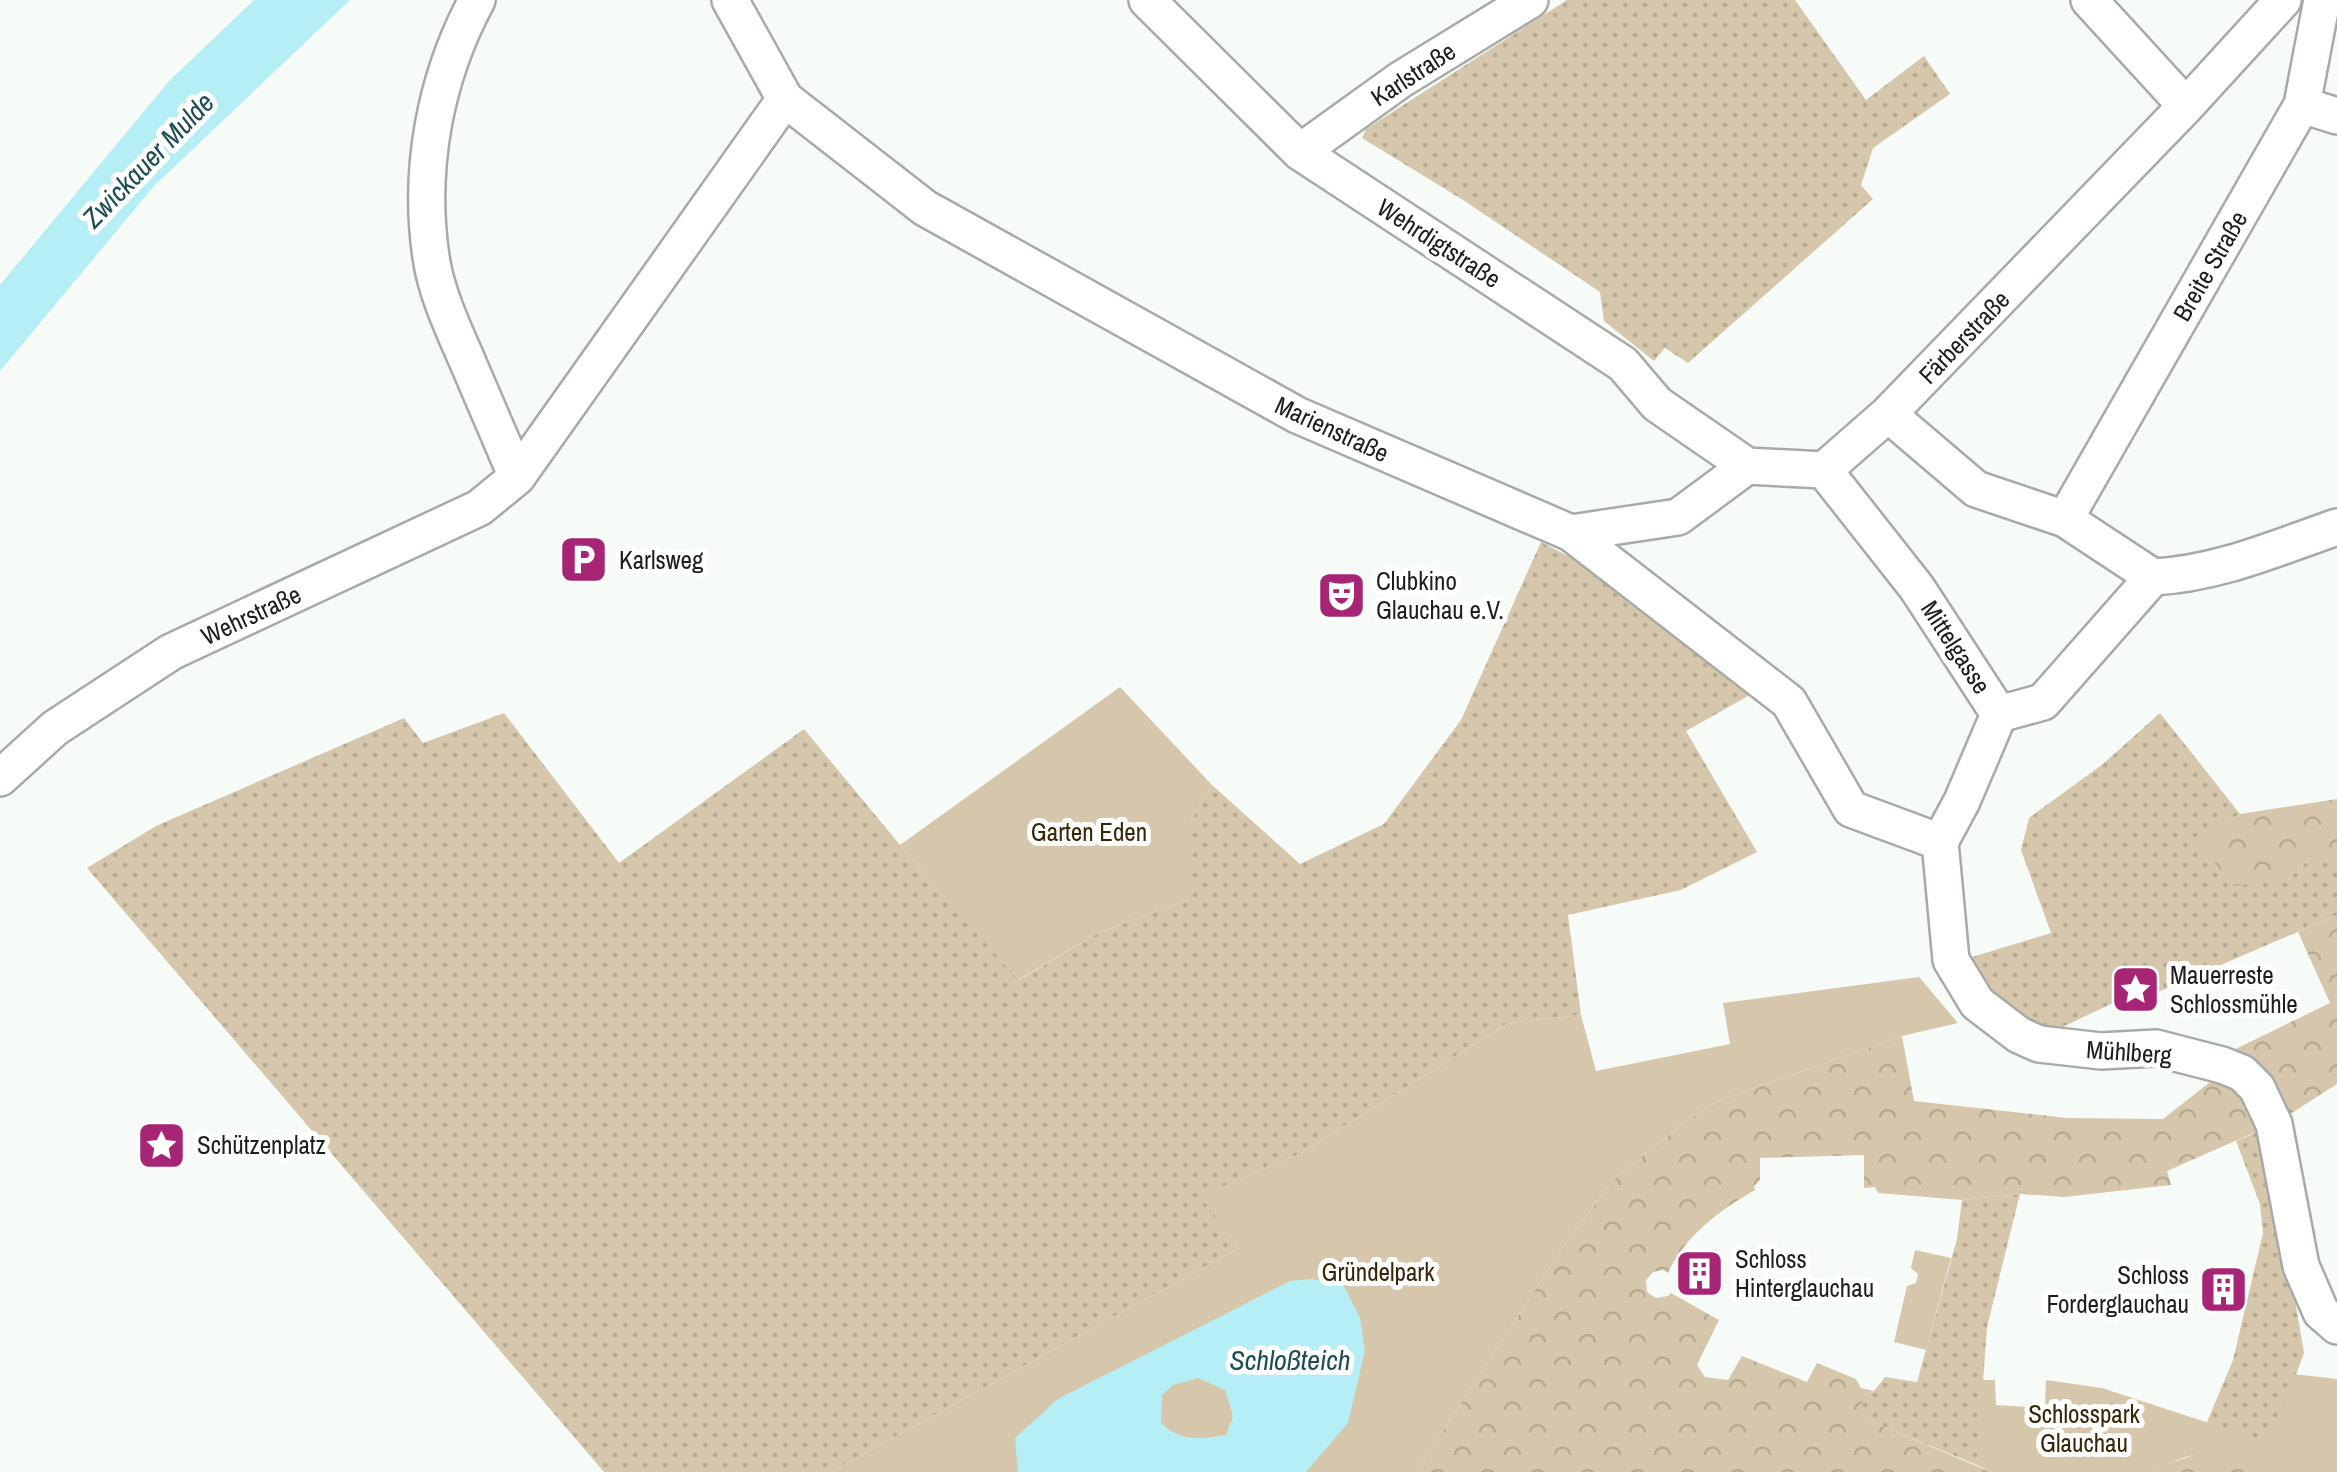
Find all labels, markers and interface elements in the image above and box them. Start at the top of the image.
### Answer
street label: Karlstraße [1364,34,1462,114]
water label: Zwickauer Mulde [73,84,222,237]
street label: Wehrdigtstraße [1371,190,1507,296]
street label: Breite Straße [2165,205,2255,327]
street label: Färberstraße [1911,283,2017,391]
street label: Marienstraße [1270,388,1394,470]
parking icon: Karlsweg [558,534,610,586]
place label: Karlsweg [619,543,704,577]
place label: Clubkino Glauchau e.V. [1376,564,1504,627]
theatre icon: Clubkino Glauchau e.V. [1315,569,1367,621]
street label: Wehrstraße [195,577,307,653]
street label: Mittelgasse [1913,594,1999,700]
park label: Garten Eden [1031,815,1147,849]
place label: Mauerreste Schlossmühle [2170,958,2298,1021]
place icon: Mauerreste Schlossmühle [2109,963,2161,1015]
street label: Mühlberg [2085,1032,2173,1072]
place icon: Schützenplatz [136,1119,188,1171]
place label: Schützenplatz [197,1128,326,1162]
place label: Schloss Hinterglauchau [1735,1242,1874,1305]
building icon: Schloss Hinterglauchau [1674,1247,1726,1299]
park label: Gründelpark [1322,1255,1435,1289]
place label: Schloss Forderglauchau [2046,1258,2189,1321]
building icon: Schloss Forderglauchau [2198,1263,2250,1315]
water label: Schloßteich [1229,1341,1351,1379]
park label: Schlosspark Glauchau [2028,1397,2141,1460]

